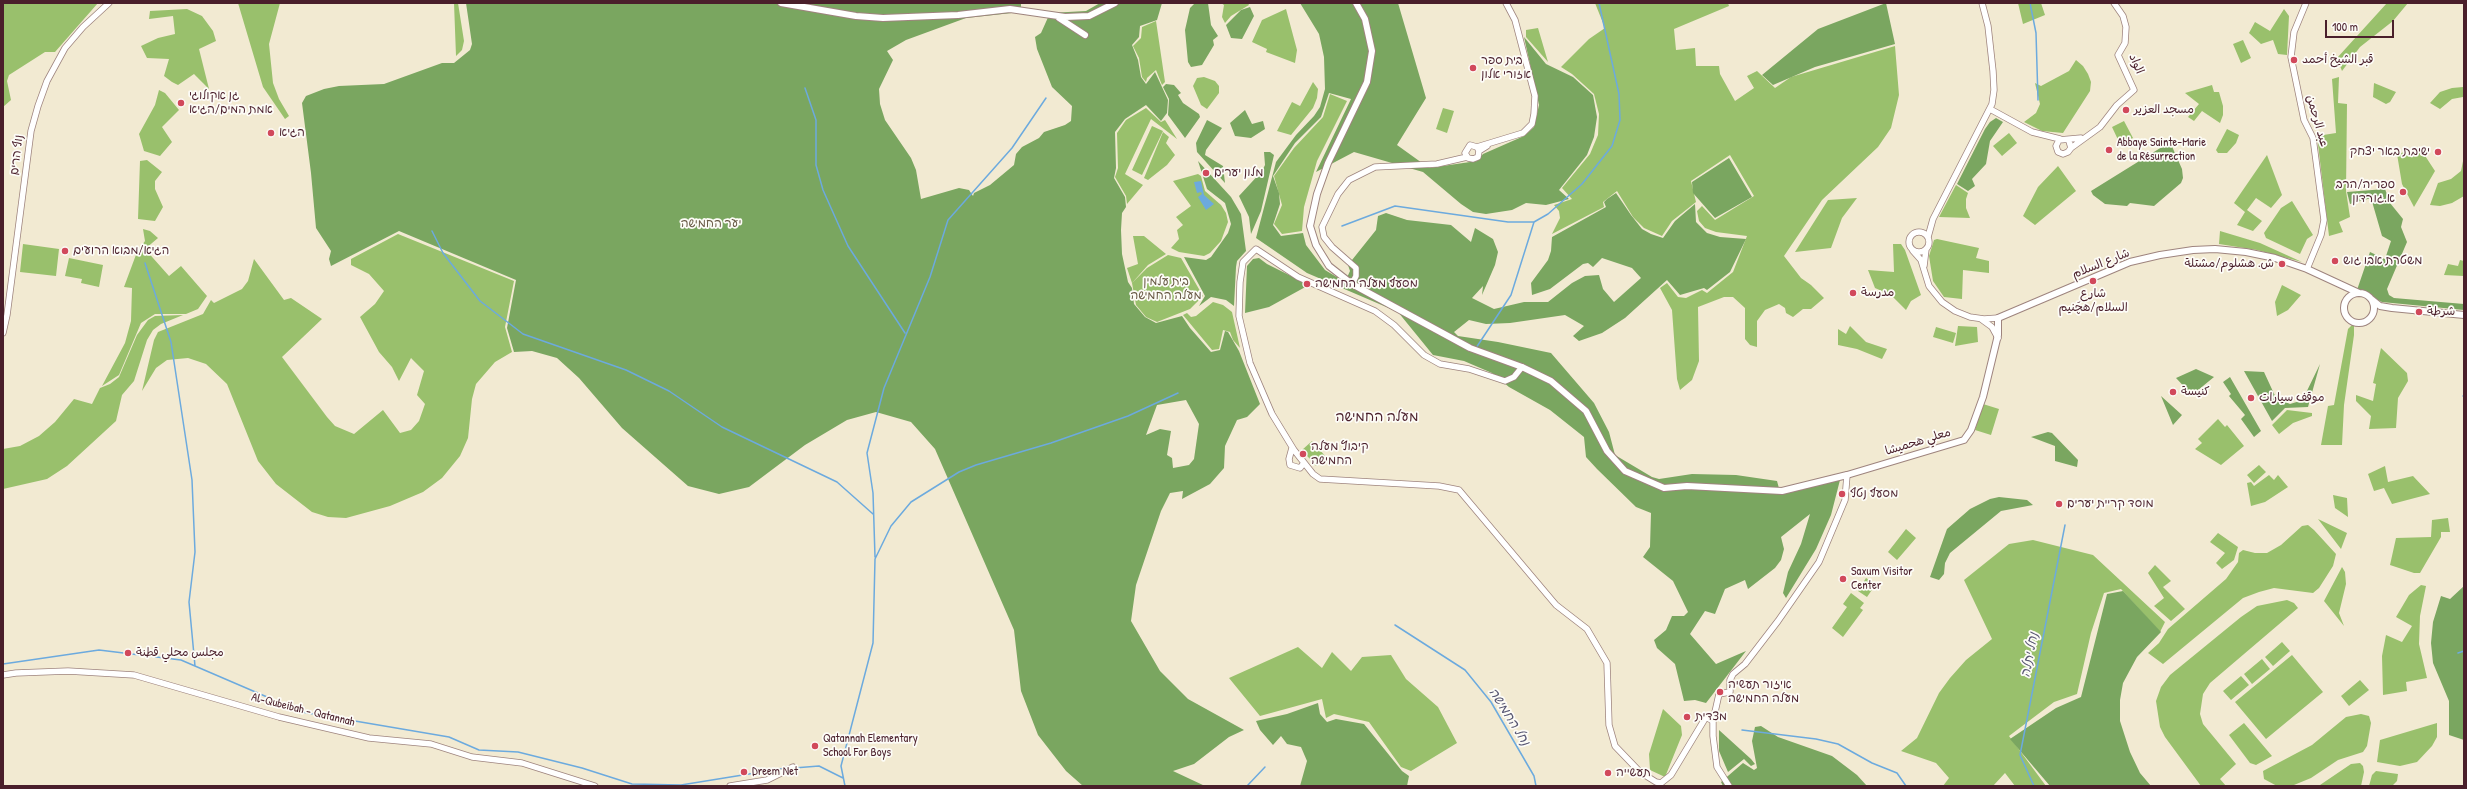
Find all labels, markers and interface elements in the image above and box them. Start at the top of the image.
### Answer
scale bar [2327,12,2396,38]
text: 100 m [2332,18,2358,35]
street label: الواد [2125,52,2147,76]
place label: قبر الشيخ أحمد [2302,53,2373,67]
place label: בית ספר אזורי אלון [1481,54,1531,82]
marker: قبر الشيخ أحمد [2289,55,2299,65]
marker: בית ספר אזורי אלון [1468,63,1478,73]
place label: גן אקולוגי אמת המים/הגיא [189,89,273,117]
street label: عبد الرحمن [2303,93,2331,149]
marker: גן אקולוגי אמת המים/הגיא [176,98,186,108]
place label: مسجد العزير [2134,103,2194,117]
marker: مسجد العزير [2121,105,2131,115]
place label: הגיא [279,126,305,140]
marker: הגיא [266,128,276,138]
street label: נוף הרים [7,134,27,176]
place label: Abbaye Sainte-Marie de la Résurrection [2117,136,2206,164]
marker: Abbaye Sainte-Marie de la Résurrection [2104,145,2114,155]
place label: ישיבת באר יצחק [2350,145,2430,159]
marker: ישיבת באר יצחק [2433,147,2443,157]
place label: מלון יערים [1214,166,1264,180]
marker: מלון יערים [1201,168,1211,178]
place label: ספריה/הרב א.גורדון [2336,178,2395,206]
marker: ספריה/הרב א.גורדון [2398,187,2408,197]
park label: יער החמישה [681,217,741,231]
place label: הגיא/מבוא הרועים [73,244,169,258]
marker: הגיא/מבוא הרועים [60,246,70,256]
street label: شارع السلام [2070,246,2132,282]
place label: משטרת אבו גוש [2343,254,2422,268]
marker: משטרת אבו גוש [2330,256,2340,266]
place label: ش. هشلوم/مشتلة [2184,257,2274,271]
marker: ش. هشلوم/مشتلة [2277,259,2287,269]
park label: בית עלמין מעלה החמישה [1130,275,1202,303]
marker: شارع السلام/هچَنيم [2088,276,2098,286]
place label: מסעף מעלה החמישה [1315,277,1418,291]
marker: מסעף מעלה החמישה [1302,279,1312,289]
place label: مدرسة [1861,286,1894,300]
place label: شارع السلام/هچَنيم [2058,287,2128,315]
marker: مدرسة [1848,288,1858,298]
place label: شرطة [2427,305,2455,319]
marker: شرطة [2414,307,2424,317]
place label: كنيسة [2181,385,2210,399]
marker: كنيسة [2168,387,2178,397]
place label: موقف سيارات [2259,391,2324,405]
marker: موقف سيارات [2246,393,2256,403]
district label: מעלה החמישה [1335,409,1419,425]
street label: معلي هحميشا [1883,425,1953,459]
place label: קיבוץ מעלה החמישה [1311,440,1369,468]
marker: קיבוץ מעלה החמישה [1298,449,1308,459]
place label: מסעף נטף [1850,487,1898,501]
marker: מסעף נטף [1837,489,1847,499]
place label: מוסד קריית יערים [2067,497,2154,511]
marker: מוסד קריית יערים [2054,499,2064,509]
place label: Saxum Visitor Center [1851,565,1913,593]
marker: Saxum Visitor Center [1838,574,1848,584]
water label: נחל יתלה [2018,631,2042,679]
place label: مجلس محلي قطنة [136,646,224,660]
marker: مجلس محلي قطنة [123,648,133,658]
place label: איזור תעשיה מעלה החמישה [1728,678,1799,706]
water label: נחל החמישה [1485,685,1533,749]
marker: איזור תעשיה מעלה החמישה [1715,687,1725,697]
street label: Al-Qubeibah - Qatannah [250,690,356,730]
place label: מצדית [1695,710,1727,724]
marker: מצדית [1682,712,1692,722]
place label: Qatannah Elementary School For Boys [823,732,918,760]
marker: Qatannah Elementary School For Boys [810,741,820,751]
place label: Dreem Net [752,765,798,779]
place label: תעשייה [1616,766,1651,780]
marker: Dreem Net [739,767,749,777]
marker: תעשייה [1603,768,1613,778]

